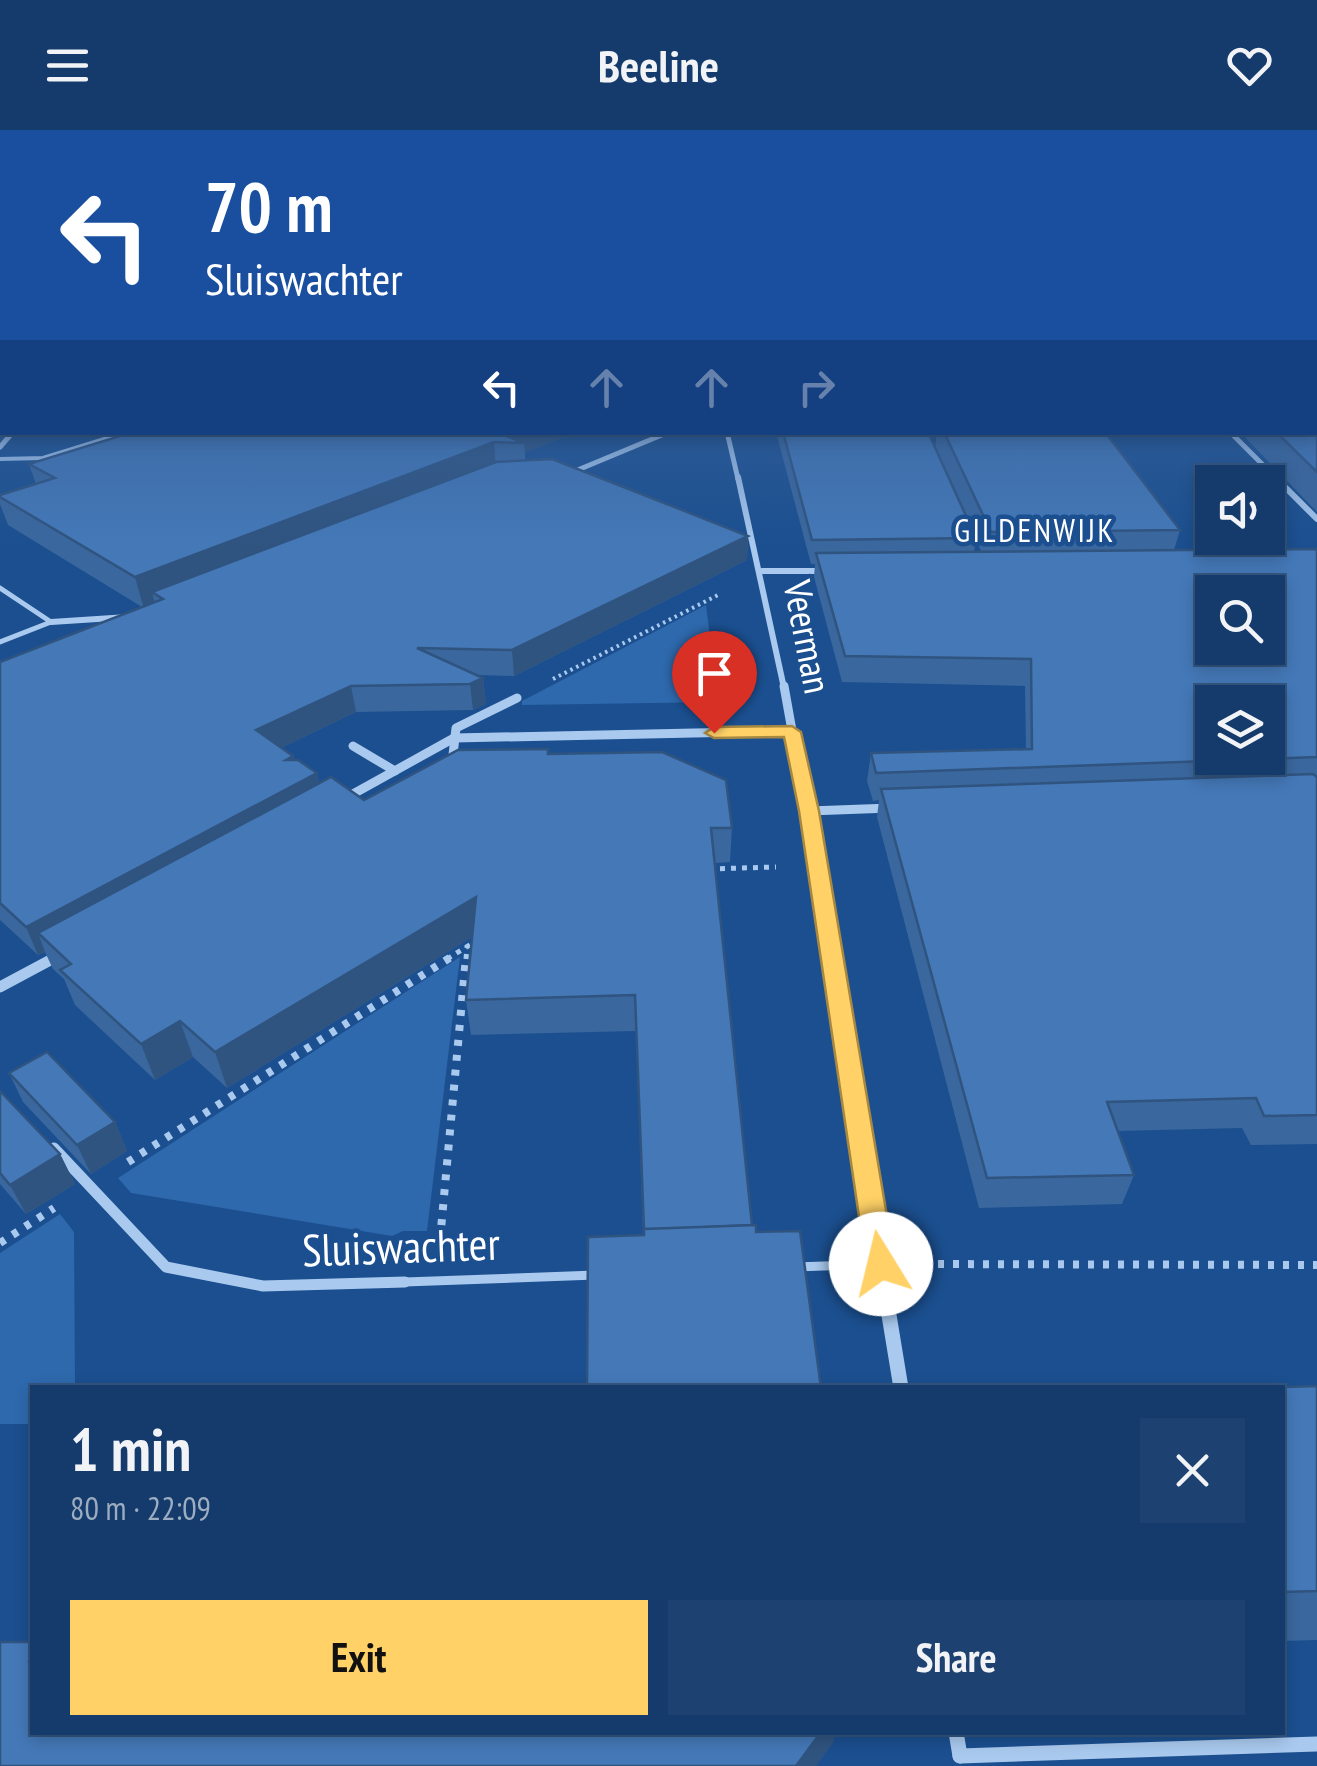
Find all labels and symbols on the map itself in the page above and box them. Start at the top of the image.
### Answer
district label: GILDENWIJK [954,509,1116,551]
street label: Veerman [773,575,843,697]
pin [672,631,757,734]
position arrow [829,1212,933,1316]
street label: Sluiswachter [301,1214,501,1278]

